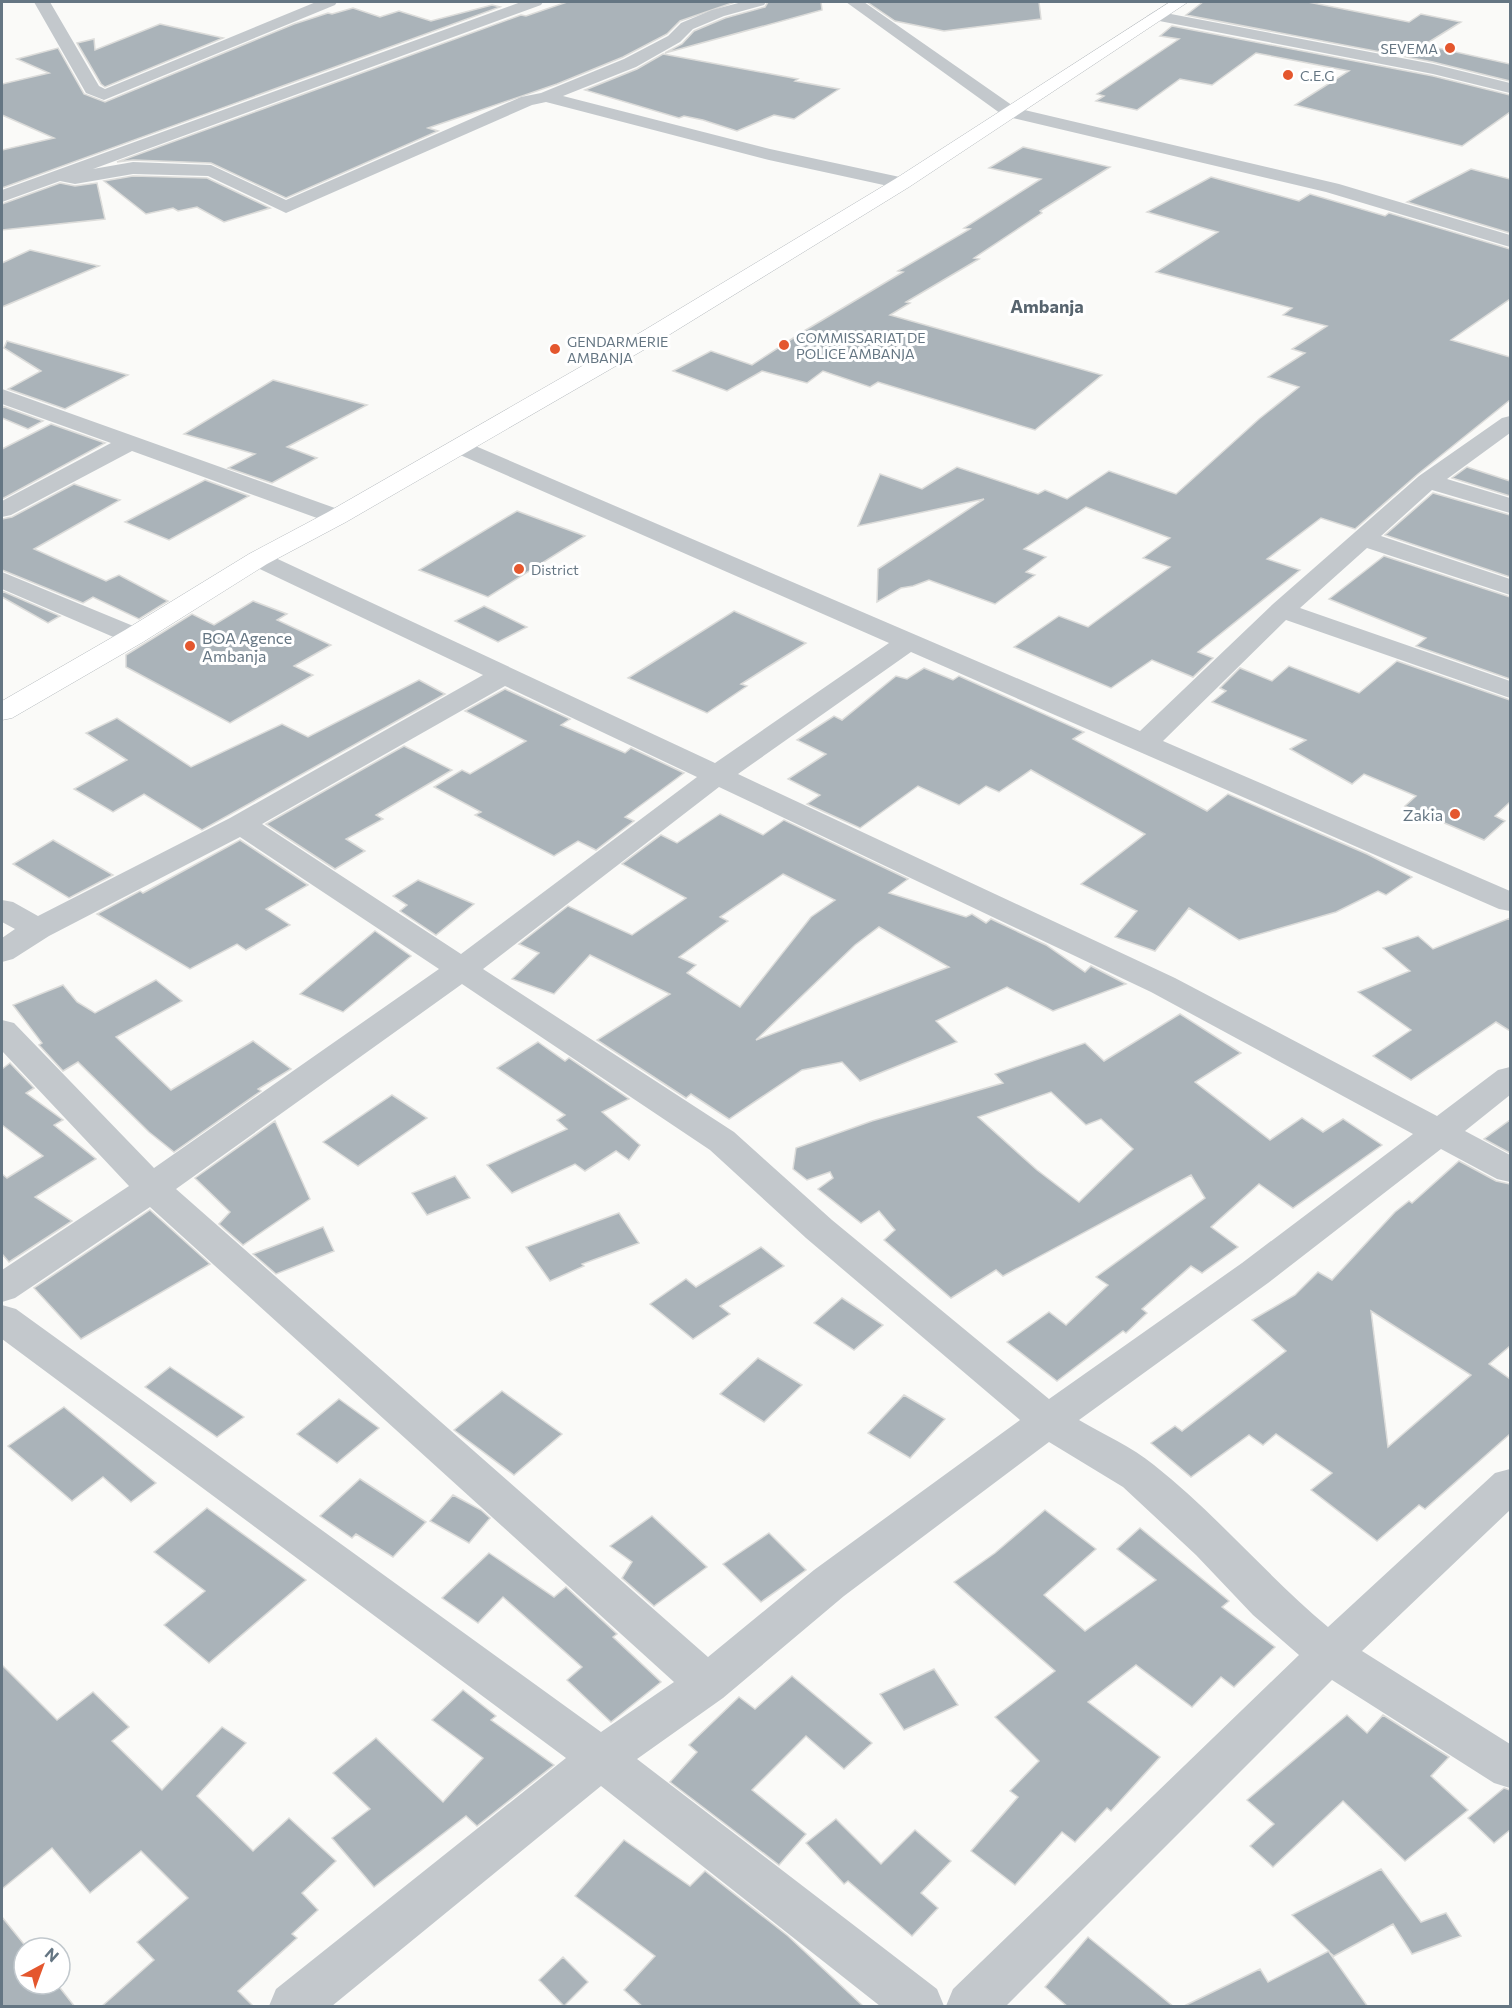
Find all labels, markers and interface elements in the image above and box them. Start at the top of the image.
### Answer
place label: SEVEMA [1380,40,1438,57]
marker: SEVEMA [1443,41,1457,55]
place label: C.E.G [1300,67,1334,84]
marker: C.E.G [1281,68,1295,82]
district label: Ambanja [1010,295,1084,317]
place label: COMMISSARIAT DE POLICE AMBANJA [796,329,926,362]
place label: GENDARMERIE AMBANJA [567,333,668,366]
marker: COMMISSARIAT DE POLICE AMBANJA [777,338,791,352]
marker: GENDARMERIE AMBANJA [548,342,562,356]
place label: District [531,561,579,578]
marker: District [512,562,526,576]
place label: BOA Agence Ambanja [202,628,292,665]
marker: BOA Agence Ambanja [183,639,197,653]
place label: Zakia [1403,805,1443,824]
marker: Zakia [1448,807,1462,821]
north arrow [12,1936,72,1996]
text: N [41,1943,63,1965]

